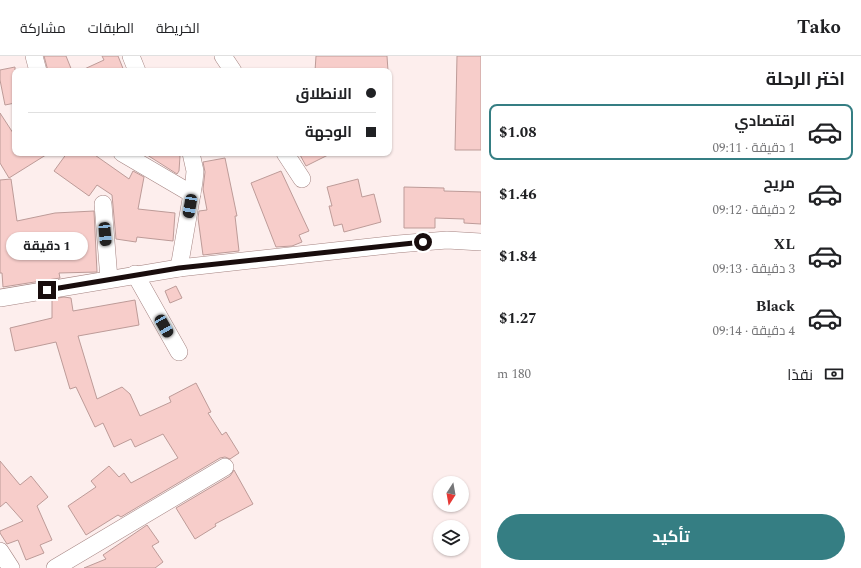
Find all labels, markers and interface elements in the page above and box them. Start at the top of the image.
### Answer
text: Tako [797,13,841,42]
text: مشاركة [20,18,66,39]
text: الطبقات [88,18,134,39]
text: الخريطة [156,18,200,39]
text: اختر الرحلة [766,66,845,93]
text: الانطلاق [296,83,352,106]
text: اقتصادي [735,110,795,133]
icon: car [807,114,843,150]
text: الوجهة [305,121,352,144]
text: $1.08 [499,121,537,144]
text: 1 دقيقة · 09:11 [712,138,795,158]
text: مريح [763,172,795,195]
icon: car [807,176,843,212]
text: $1.46 [499,183,537,206]
car [182,193,198,219]
text: 2 دقيقة · 09:12 [712,200,795,220]
car [98,222,112,246]
callout: 1 دقيقة [6,232,88,260]
route start [414,233,432,251]
text: XL [774,233,795,256]
text: 1 دقيقة [23,236,71,256]
icon: car [807,238,843,274]
text: $1.84 [499,245,537,268]
text: 3 دقيقة · 09:13 [712,259,795,279]
route end [38,281,56,299]
text: Black [756,295,795,318]
icon: car [807,300,843,336]
text: $1.27 [499,307,537,330]
car [153,313,175,339]
text: 4 دقيقة · 09:14 [712,321,795,341]
icon: cash [823,363,845,385]
text: 180 m [497,364,531,384]
text: نقدًا [787,364,813,387]
north arrow [433,476,469,512]
map controls [433,476,469,556]
button: تأكيد [497,514,845,560]
button: layers [433,520,469,556]

